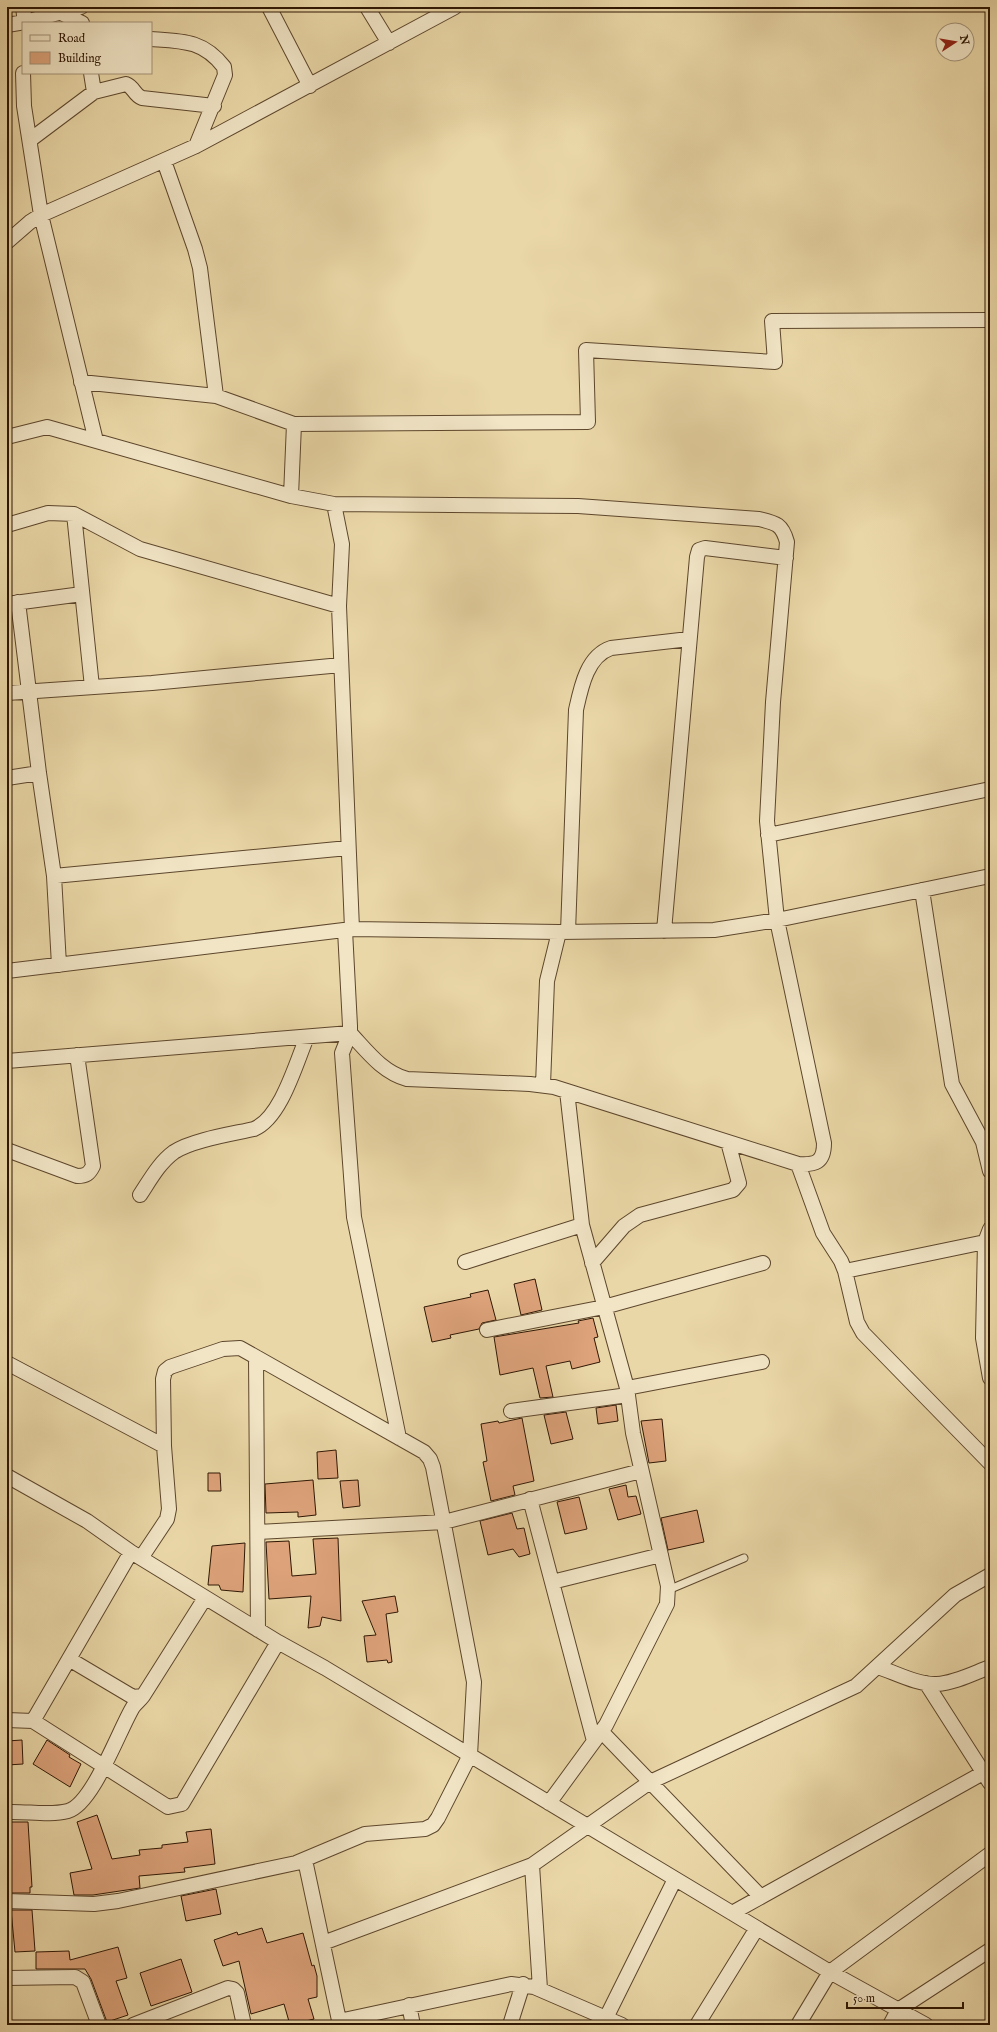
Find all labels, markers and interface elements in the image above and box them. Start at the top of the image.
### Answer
legend [22,22,152,74]
north arrow [935,22,975,62]
text: Road [58,31,86,46]
text: N [956,33,972,47]
text: Building [58,51,102,66]
scale bar [847,1984,963,2010]
text: 50 m [853,1991,875,2006]

